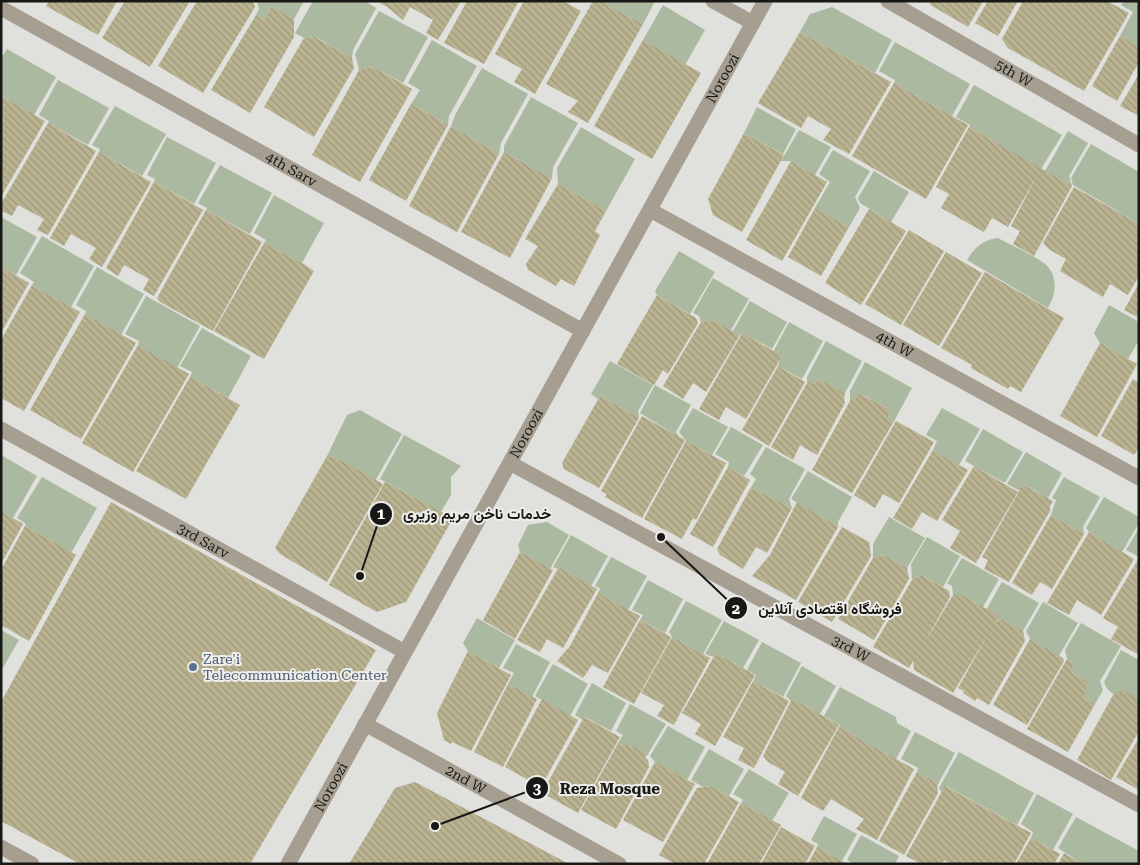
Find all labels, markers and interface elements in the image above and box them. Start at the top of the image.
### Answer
street label: Noroozi [702,50,743,105]
street label: 5th W [993,56,1036,90]
street label: 4th Sarv [263,148,321,190]
street label: 4th W [873,327,917,361]
street label: Noroozi [506,406,546,461]
callout: خدمات ناخن مریم وزیری [368,499,561,529]
text: 1 [377,505,386,523]
text: خدمات ناخن مریم وزیری [403,505,551,524]
street label: 3rd Sarv [175,520,233,562]
callout: فروشگاه اقتصادی آنلاین [723,593,912,623]
text: 2 [732,600,740,618]
text: فروشگاه اقتصادی آنلاین [758,600,902,618]
street label: 3rd W [829,632,873,665]
place label: Zare'i Telecommunication Center [203,651,387,683]
marker: Zare'i Telecommunication Center [187,661,199,673]
street label: Noroozi [311,759,351,814]
street label: 2nd W [443,762,489,797]
callout: Reza Mosque [524,773,670,803]
text: 3 [533,780,542,798]
text: Reza Mosque [560,780,660,798]

